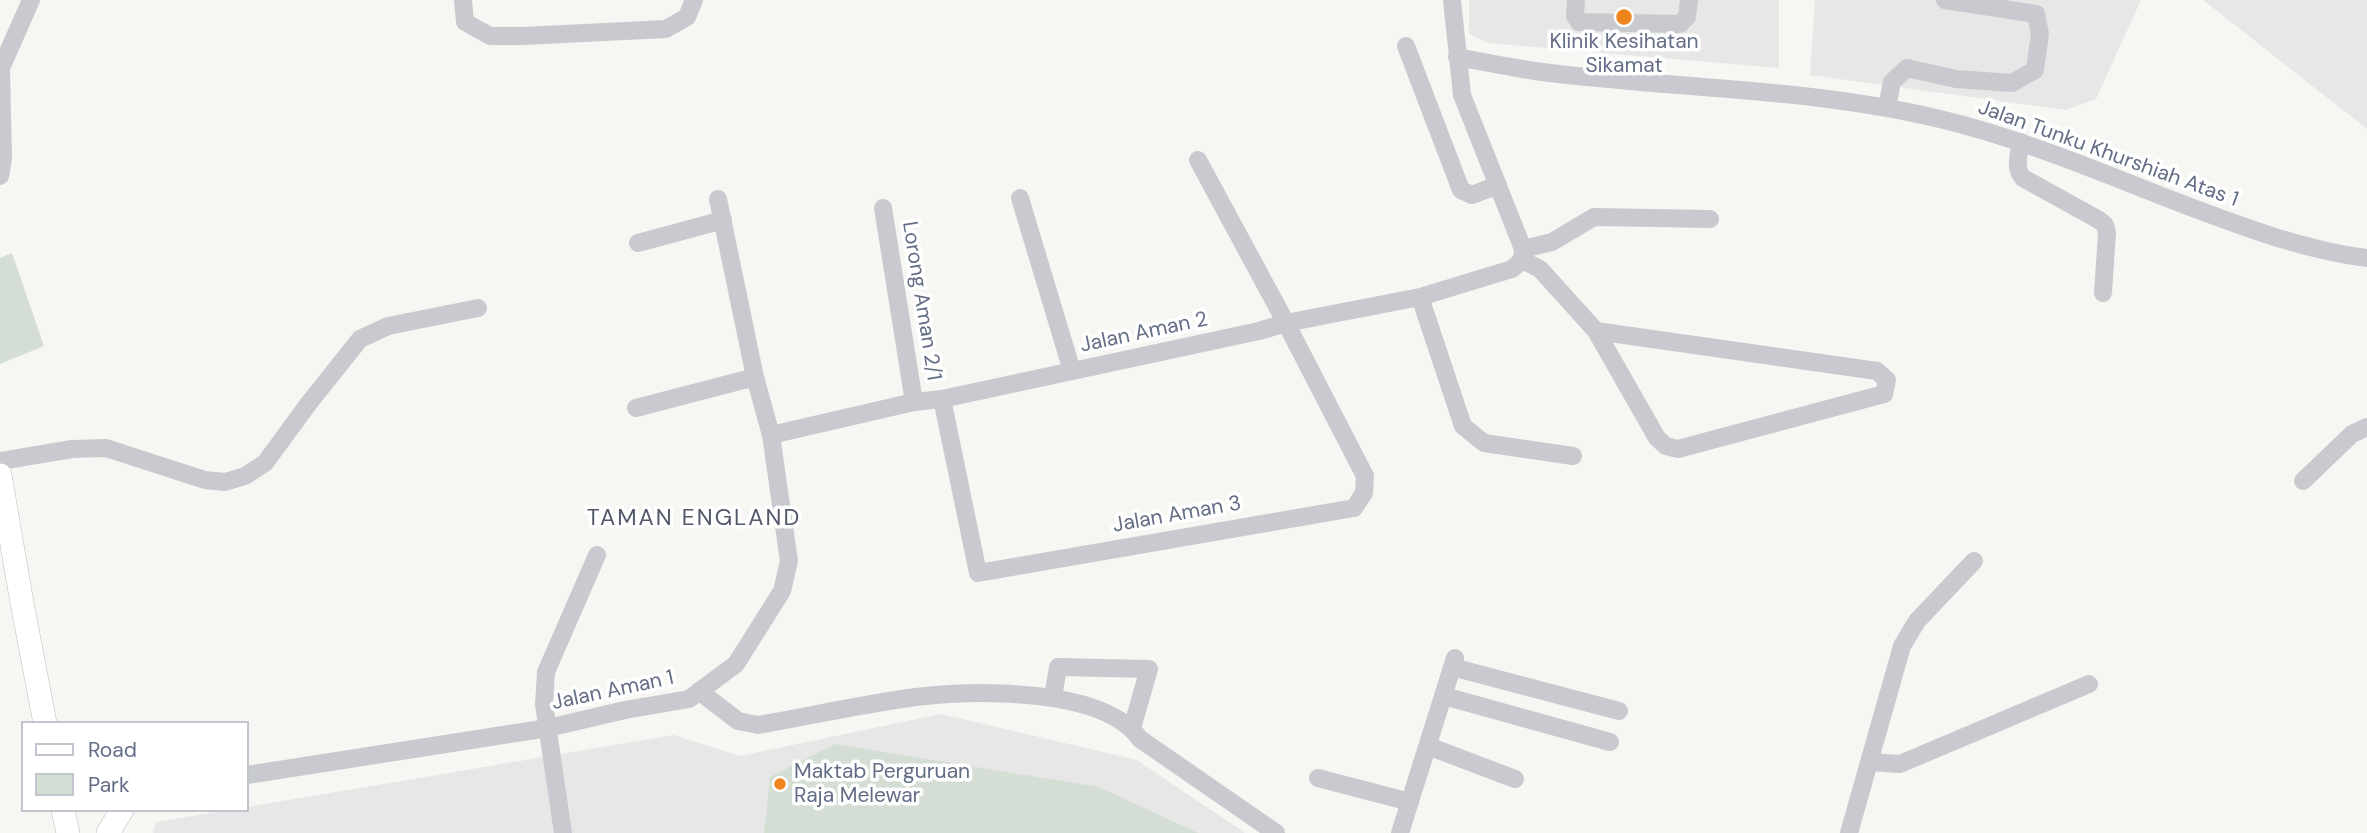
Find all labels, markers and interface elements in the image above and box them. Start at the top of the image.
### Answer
marker: Klinik Kesihatan Sikamat [1614,7,1634,27]
place label: Klinik Kesihatan Sikamat [1549,29,1699,79]
street label: Jalan Tunku Khurshiah Atas 1 [1974,95,2242,213]
street label: Lorong Aman 2/1 [896,220,946,382]
street label: Jalan Aman 2 [1078,307,1210,359]
street label: Jalan Aman 3 [1111,491,1243,539]
district label: TAMAN ENGLAND [588,505,800,533]
street label: Jalan Aman 1 [550,666,676,716]
legend [21,721,248,812]
text: Road [88,736,137,764]
place label: Maktab Perguruan Raja Melewar [794,759,970,809]
text: Park [88,771,129,799]
marker: Maktab Perguruan Raja Melewar [772,776,788,792]

